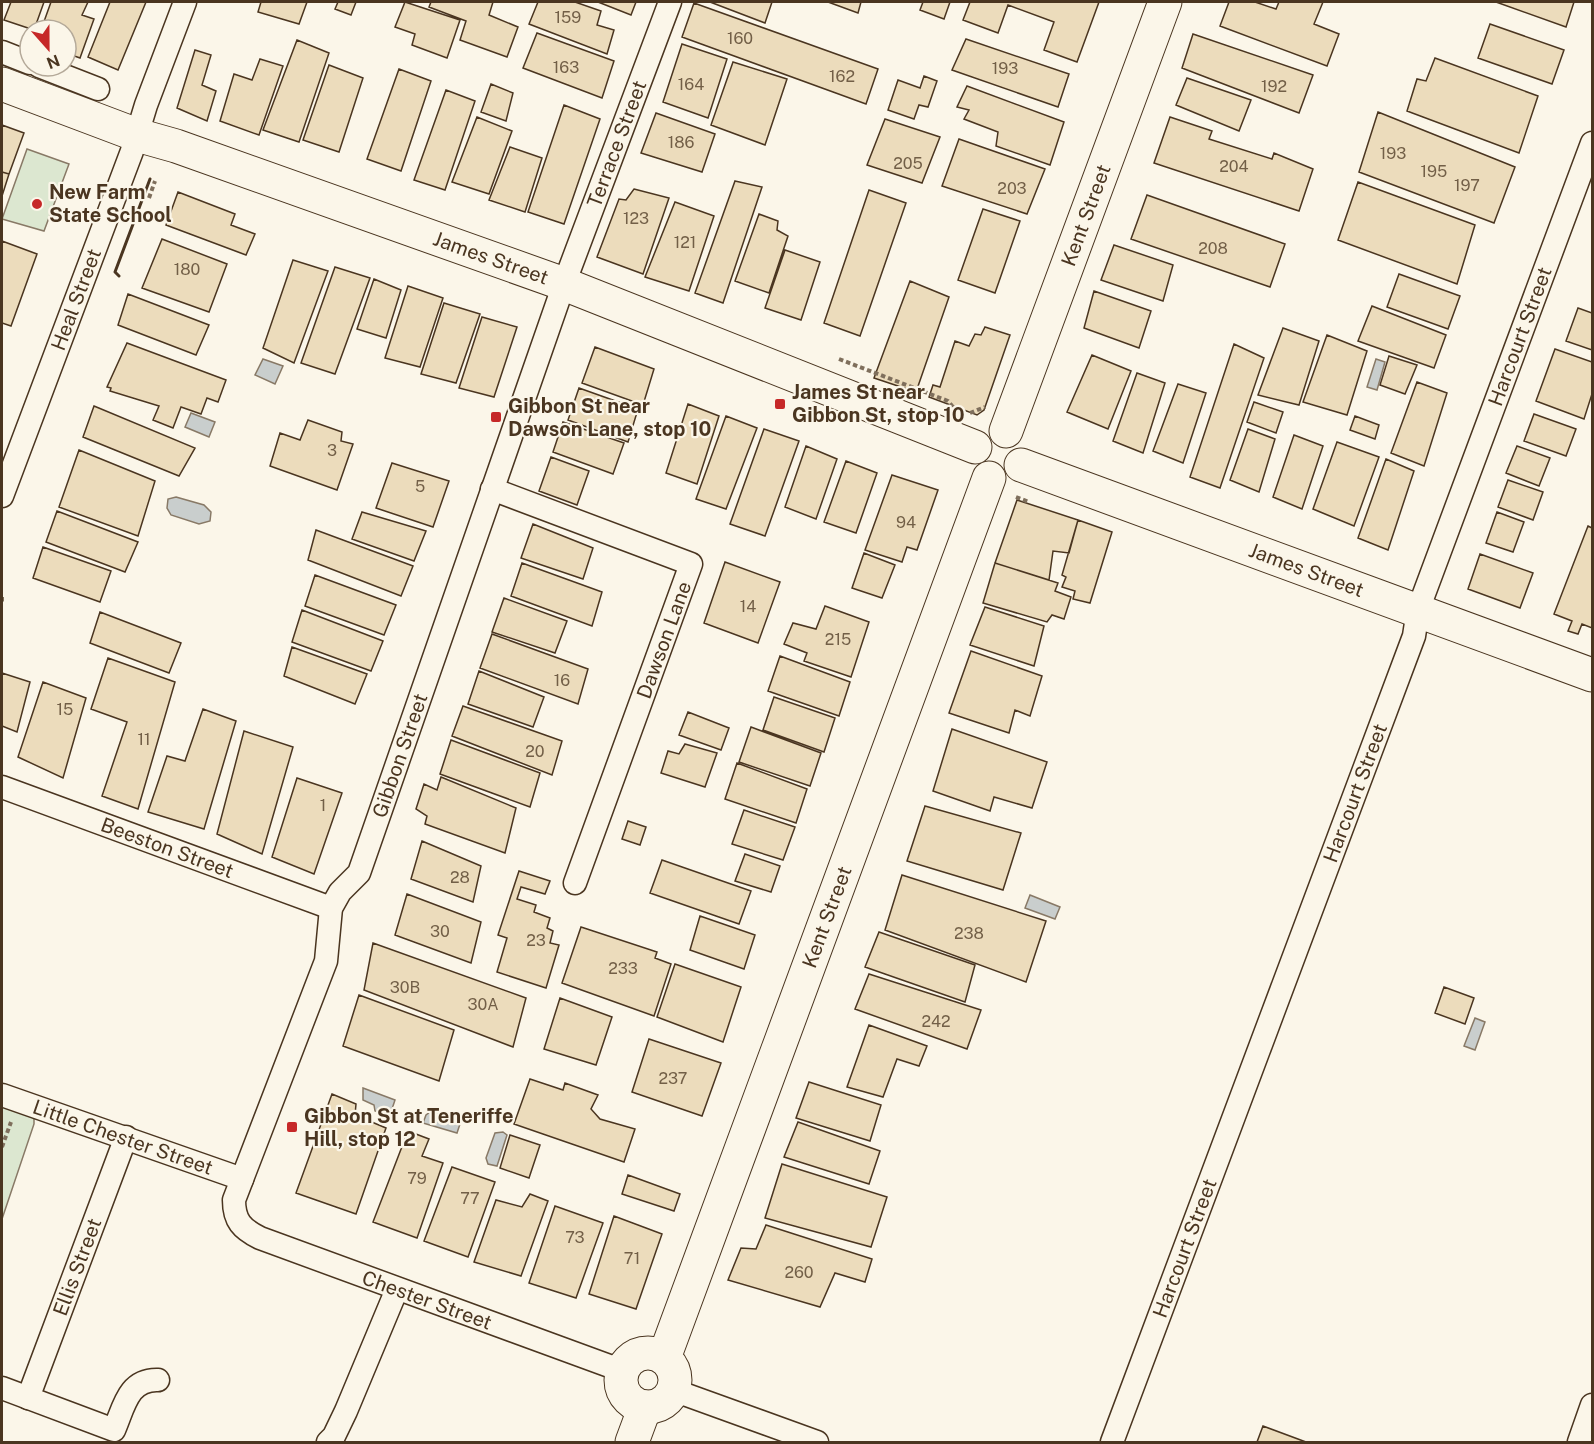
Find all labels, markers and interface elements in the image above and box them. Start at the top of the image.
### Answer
house number: 159 [555,8,581,27]
north arrow [18,18,78,78]
house number: 160 [727,29,753,48]
text: N [44,50,62,73]
house number: 163 [553,58,579,77]
house number: 193 [992,59,1018,78]
house number: 162 [829,67,855,86]
house number: 164 [678,75,704,94]
street label: Terrace Street [582,77,651,211]
house number: 192 [1261,77,1287,96]
house number: 186 [668,133,694,152]
house number: 193 [1380,144,1406,163]
house number: 205 [893,154,923,173]
house number: 204 [1219,157,1249,176]
street label: Kent Street [1056,161,1116,270]
house number: 195 [1421,162,1447,181]
house number: 197 [1454,176,1480,195]
house number: 203 [997,179,1027,198]
place label: New Farm State School [49,180,172,227]
marker: New Farm State School [30,197,44,211]
house number: 123 [623,209,649,228]
street label: James Street [430,226,552,290]
house number: 121 [674,233,696,252]
house number: 208 [1198,239,1228,258]
street label: Heal Street [46,245,106,354]
house number: 180 [174,260,200,279]
street label: Harcourt Street [1483,264,1557,409]
place label: James St near Gibbon St, stop 10 [792,380,965,427]
place label: Gibbon St near Dawson Lane, stop 10 [508,394,711,441]
marker: James St near Gibbon St, stop 10 [773,397,787,411]
marker: Gibbon St near Dawson Lane, stop 10 [489,410,503,424]
house number: 3 [327,441,337,460]
house number: 5 [415,477,425,496]
house number: 94 [896,513,916,532]
street label: James Street [1245,538,1367,602]
street label: Dawson Lane [632,578,696,702]
house number: 14 [740,597,756,616]
house number: 215 [825,630,851,649]
house number: 16 [554,671,570,690]
street label: Gibbon Street [367,690,433,821]
house number: 15 [57,700,73,719]
street label: Harcourt Street [1318,720,1392,866]
house number: 11 [137,730,151,749]
house number: 20 [525,742,545,761]
house number: 1 [320,796,326,815]
street label: Beeston Street [97,812,237,883]
street label: Kent Street [797,863,857,971]
house number: 28 [450,868,470,887]
house number: 30 [430,922,450,941]
house number: 238 [954,924,984,943]
house number: 23 [526,931,546,950]
house number: 233 [608,959,638,978]
house number: 30B [390,978,420,997]
house number: 30A [467,995,499,1014]
house number: 242 [921,1012,951,1031]
house number: 237 [659,1069,687,1088]
street label: Little Chester Street [30,1095,216,1180]
place label: Gibbon St at Teneriffe Hill, stop 12 [304,1104,513,1151]
marker: Gibbon St at Teneriffe Hill, stop 12 [285,1120,299,1134]
house number: 79 [407,1169,427,1188]
street label: Harcourt Street [1148,1175,1222,1321]
house number: 77 [460,1189,480,1208]
street label: Ellis Street [48,1215,106,1319]
house number: 73 [565,1228,585,1247]
house number: 71 [624,1249,640,1268]
house number: 260 [784,1263,814,1282]
street label: Chester Street [359,1265,495,1335]

